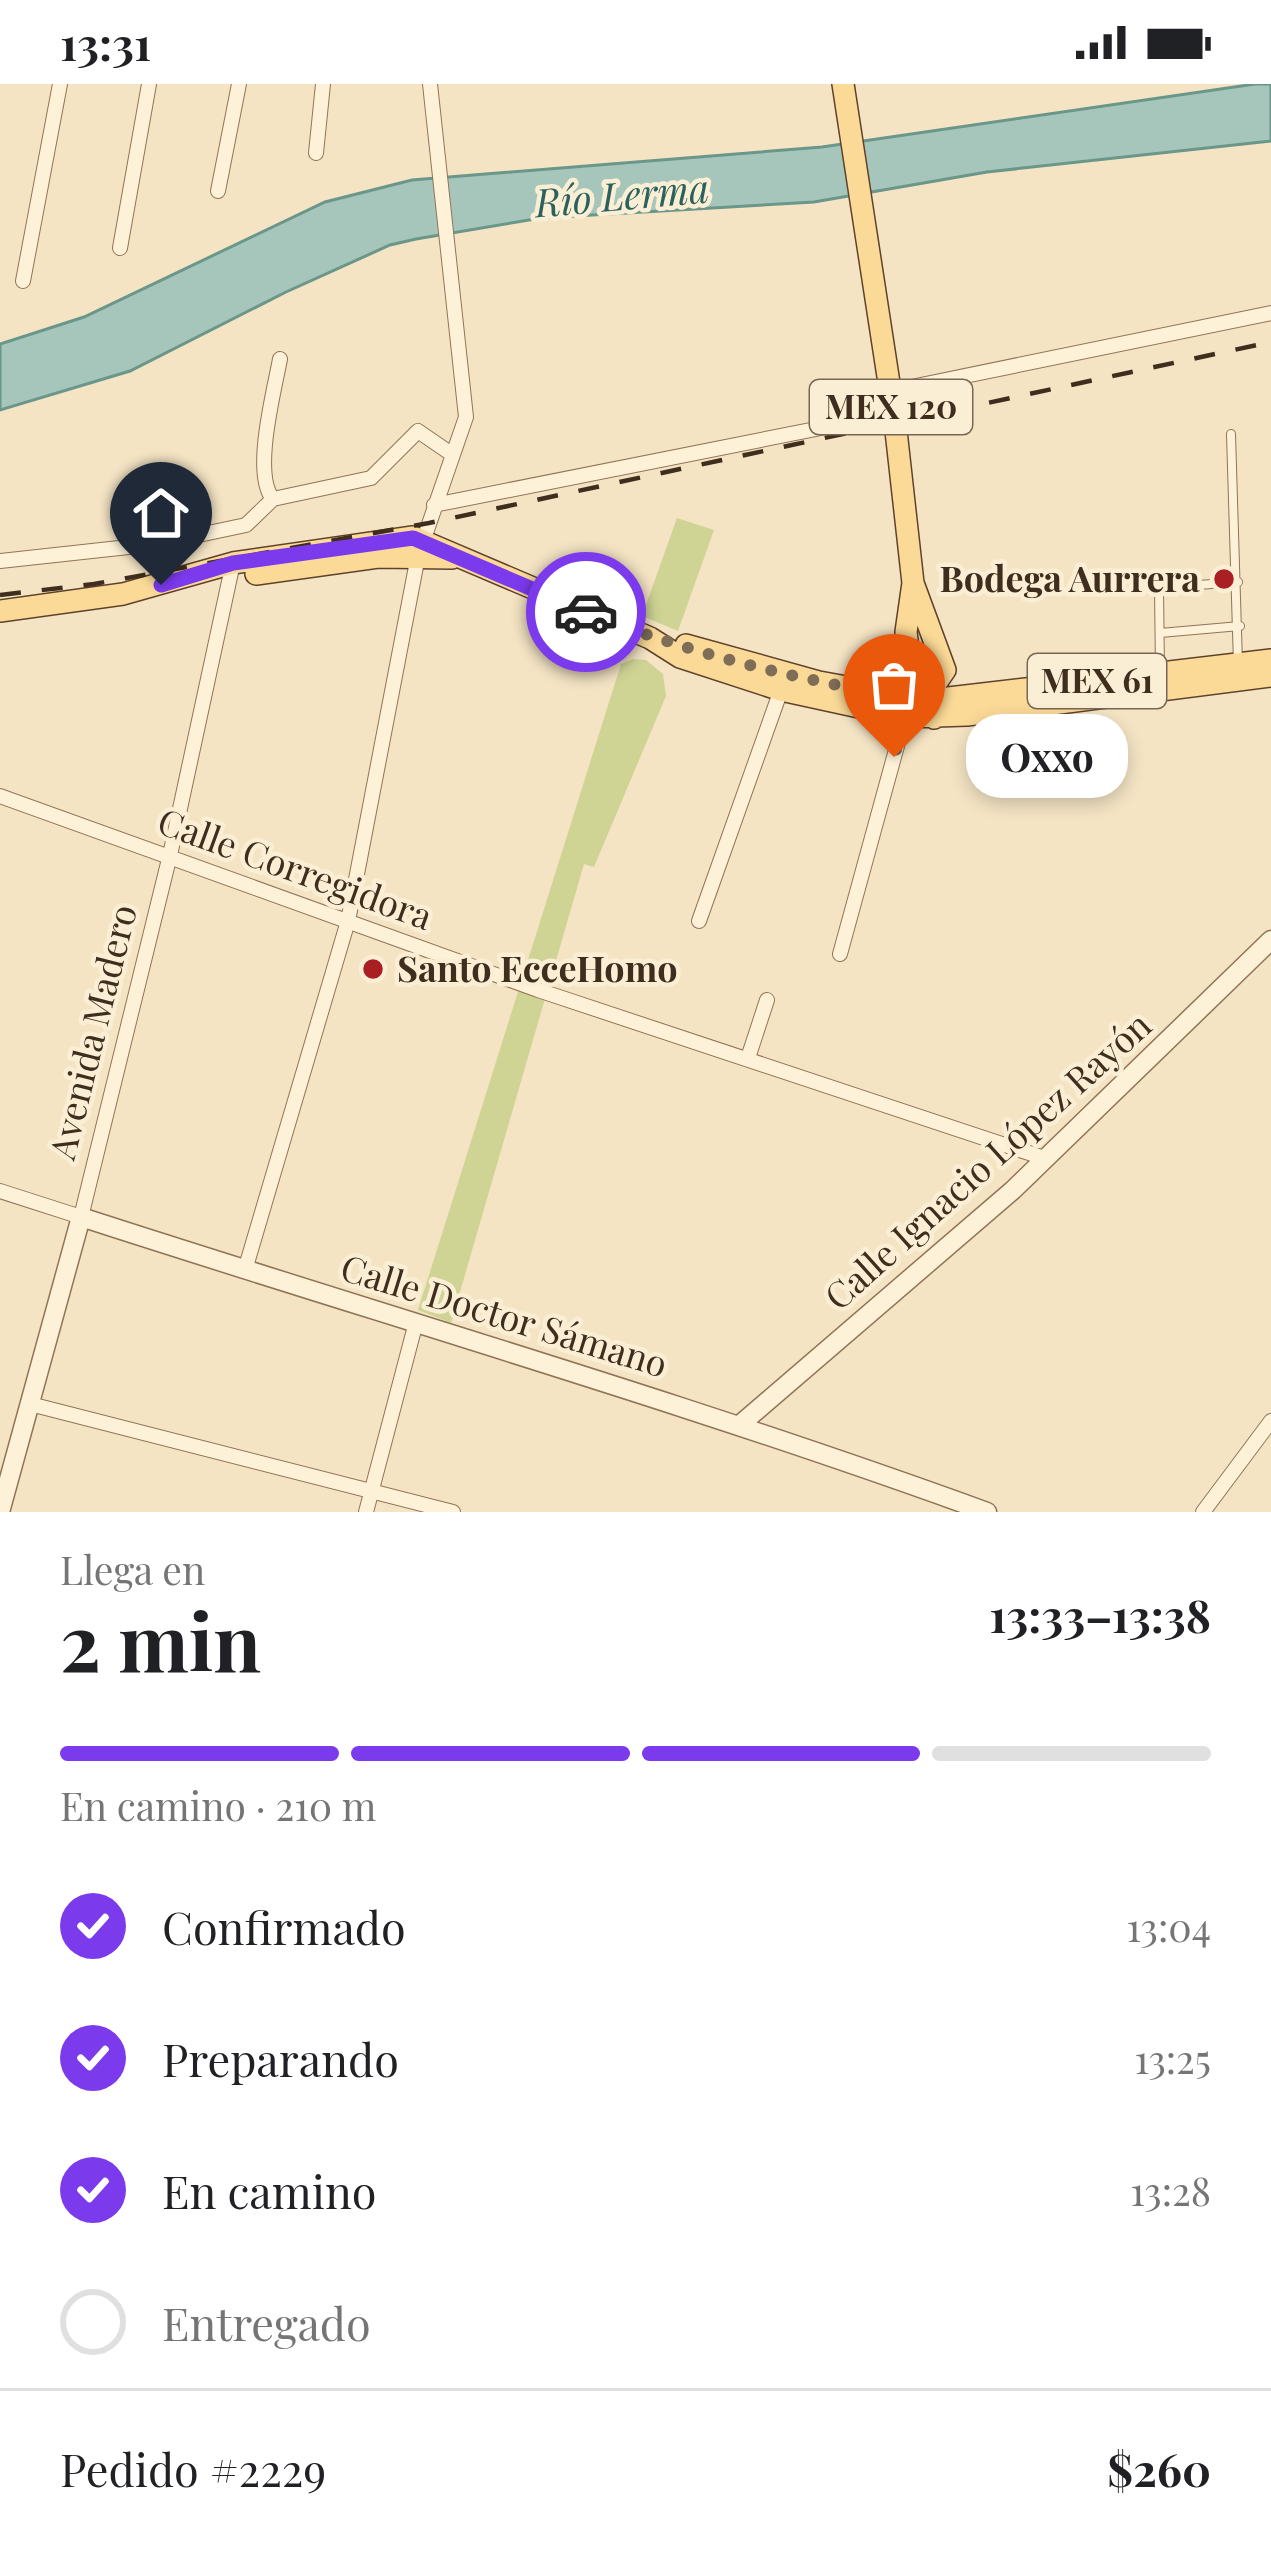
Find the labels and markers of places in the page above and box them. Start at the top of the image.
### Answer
pin [110,462,212,585]
place label: Bodega Aurrera [940,553,1200,601]
marker: Bodega Aurrera [1211,566,1237,592]
pin [843,634,945,757]
callout: Oxxo [966,715,1128,799]
place label: Santo EcceHomo [397,943,678,991]
marker: Santo EcceHomo [360,956,386,982]

